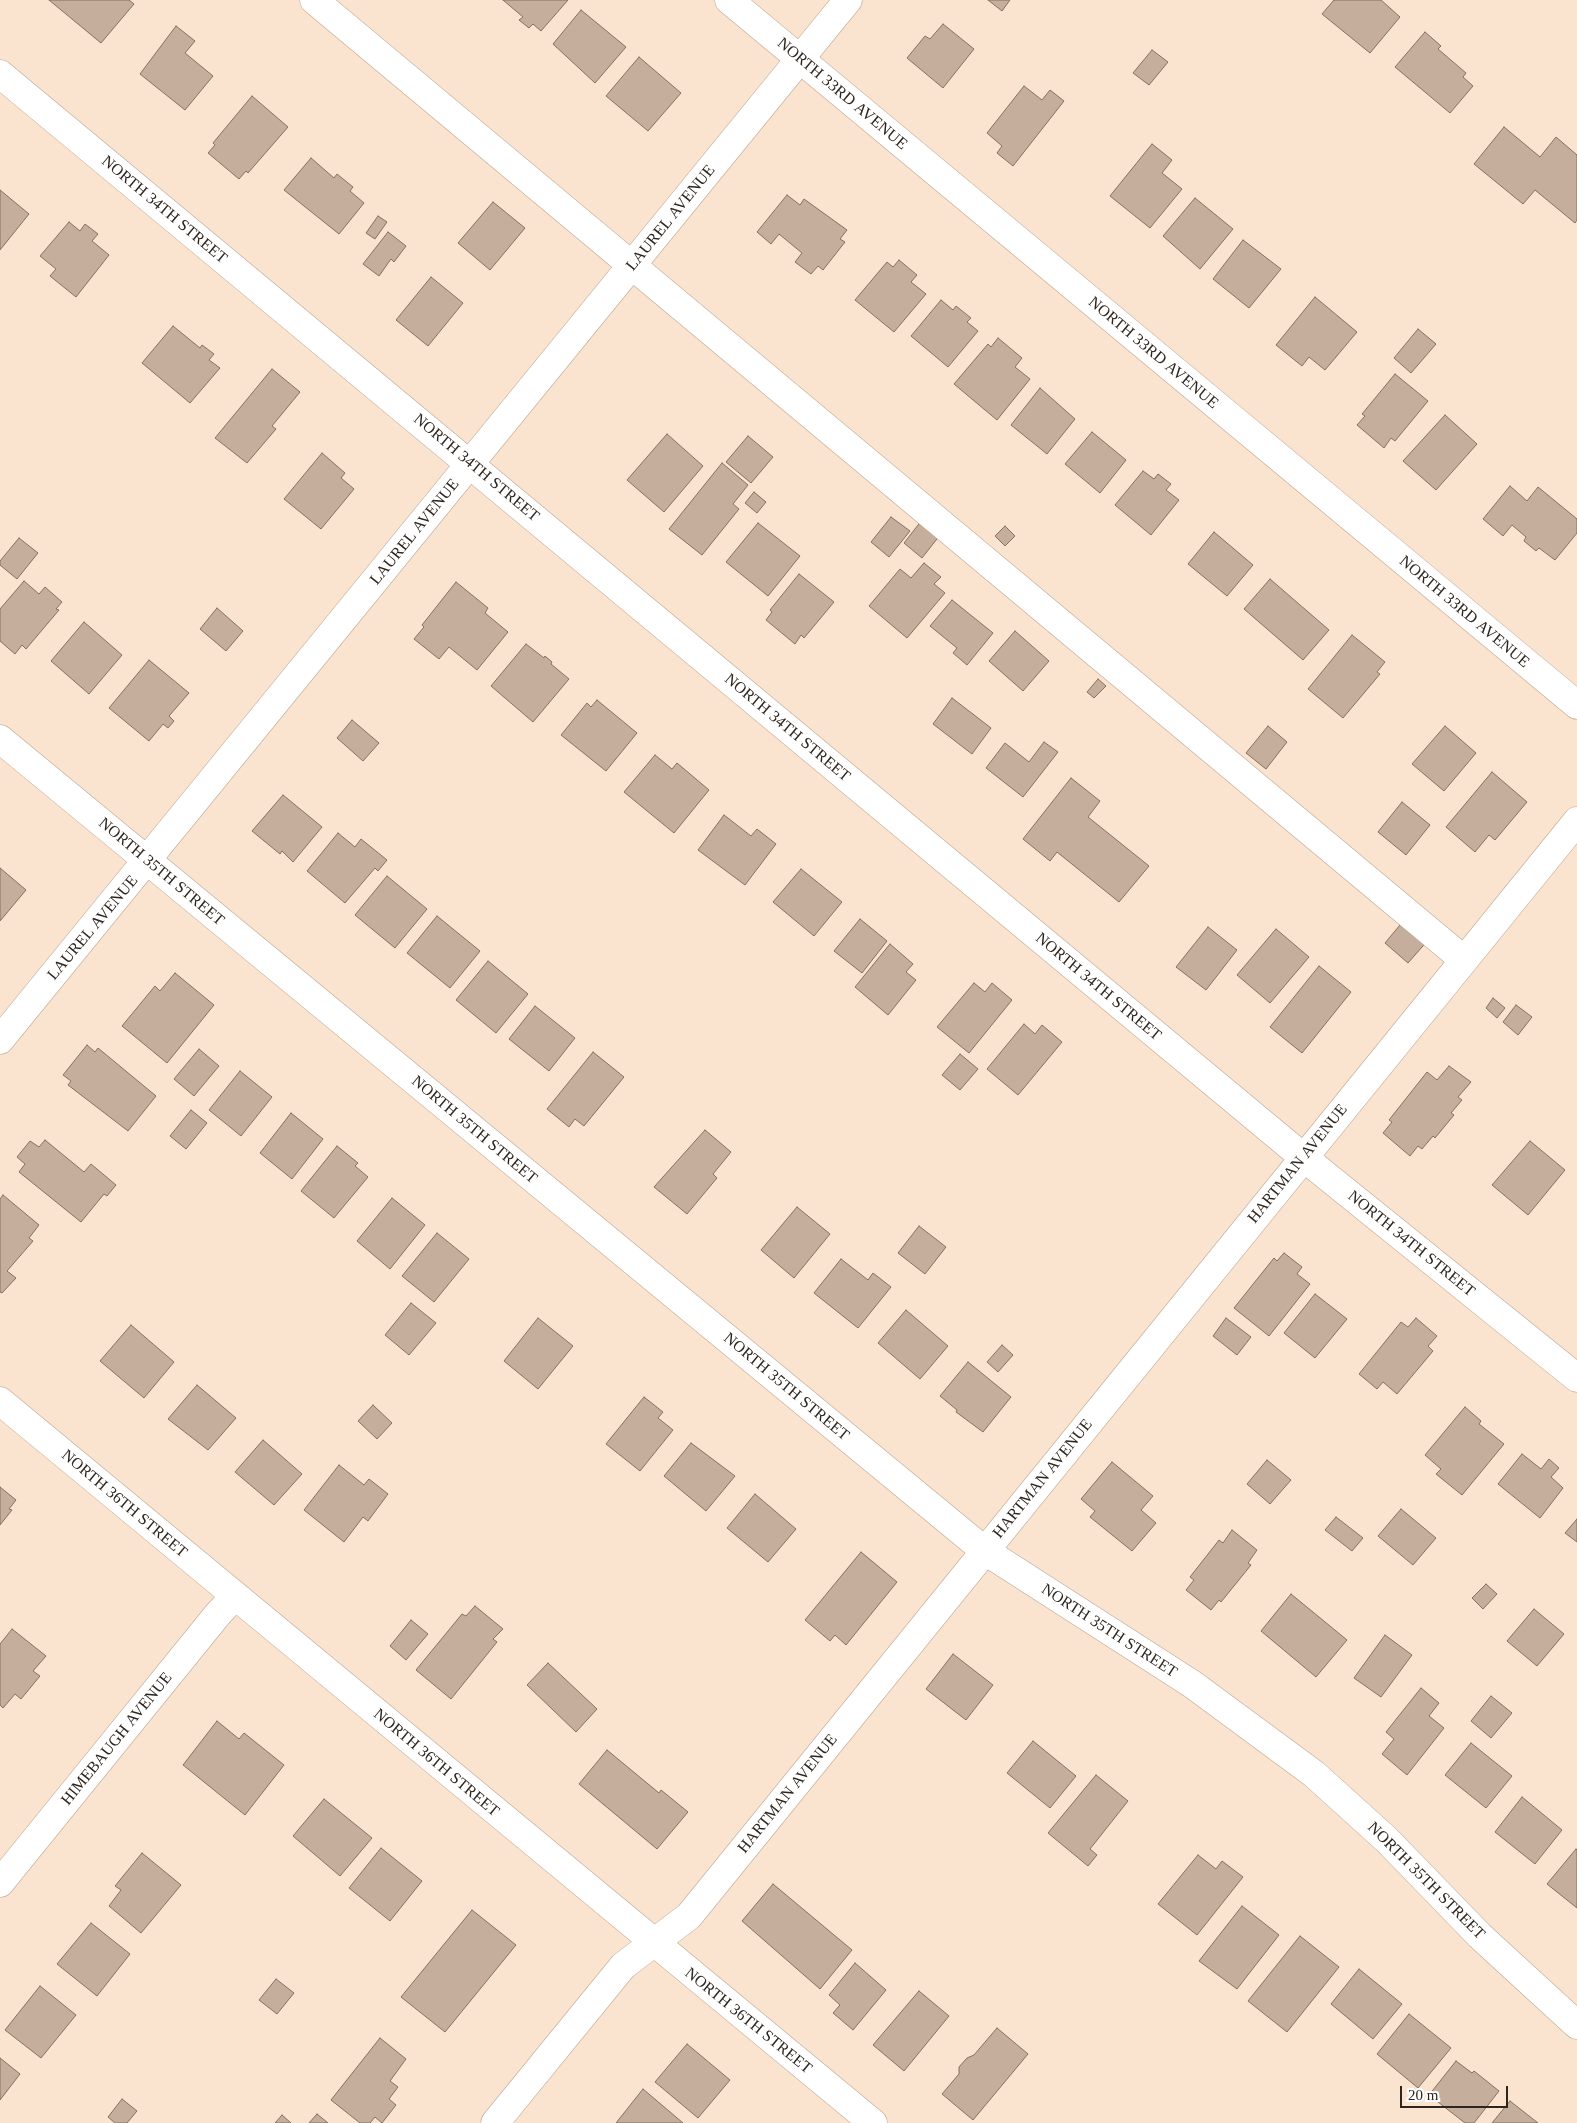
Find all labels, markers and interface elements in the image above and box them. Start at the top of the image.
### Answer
street label: NORTH 33RD AVENUE [773,34,911,154]
street label: NORTH 34TH STREET [97,152,231,268]
street label: LAUREL AVENUE [622,161,720,275]
street label: NORTH 33RD AVENUE [1084,293,1222,413]
street label: NORTH 34TH STREET [409,410,543,526]
street label: LAUREL AVENUE [366,475,464,589]
street label: NORTH 33RD AVENUE [1395,552,1533,672]
street label: NORTH 34TH STREET [720,670,854,786]
street label: NORTH 35TH STREET [94,814,228,930]
street label: LAUREL AVENUE [44,872,142,984]
street label: NORTH 34TH STREET [1031,929,1165,1045]
street label: NORTH 35TH STREET [407,1072,541,1188]
street label: HARTMAN AVENUE [1244,1101,1352,1227]
street label: NORTH 34TH STREET [1344,1187,1478,1301]
street label: NORTH 35TH STREET [719,1329,853,1445]
street label: HARTMAN AVENUE [989,1416,1097,1542]
street label: NORTH 36TH STREET [57,1446,191,1562]
street label: NORTH 35TH STREET [1037,1580,1181,1682]
street label: HIMEBAUGH AVENUE [57,1669,177,1809]
street label: NORTH 36TH STREET [369,1705,503,1821]
street label: HARTMAN AVENUE [734,1731,842,1857]
street label: NORTH 35TH STREET [1363,1818,1489,1944]
street label: NORTH 36TH STREET [681,1964,815,2078]
scale bar [1402,2076,1510,2108]
text: 20 m [1408,2087,1438,2103]

